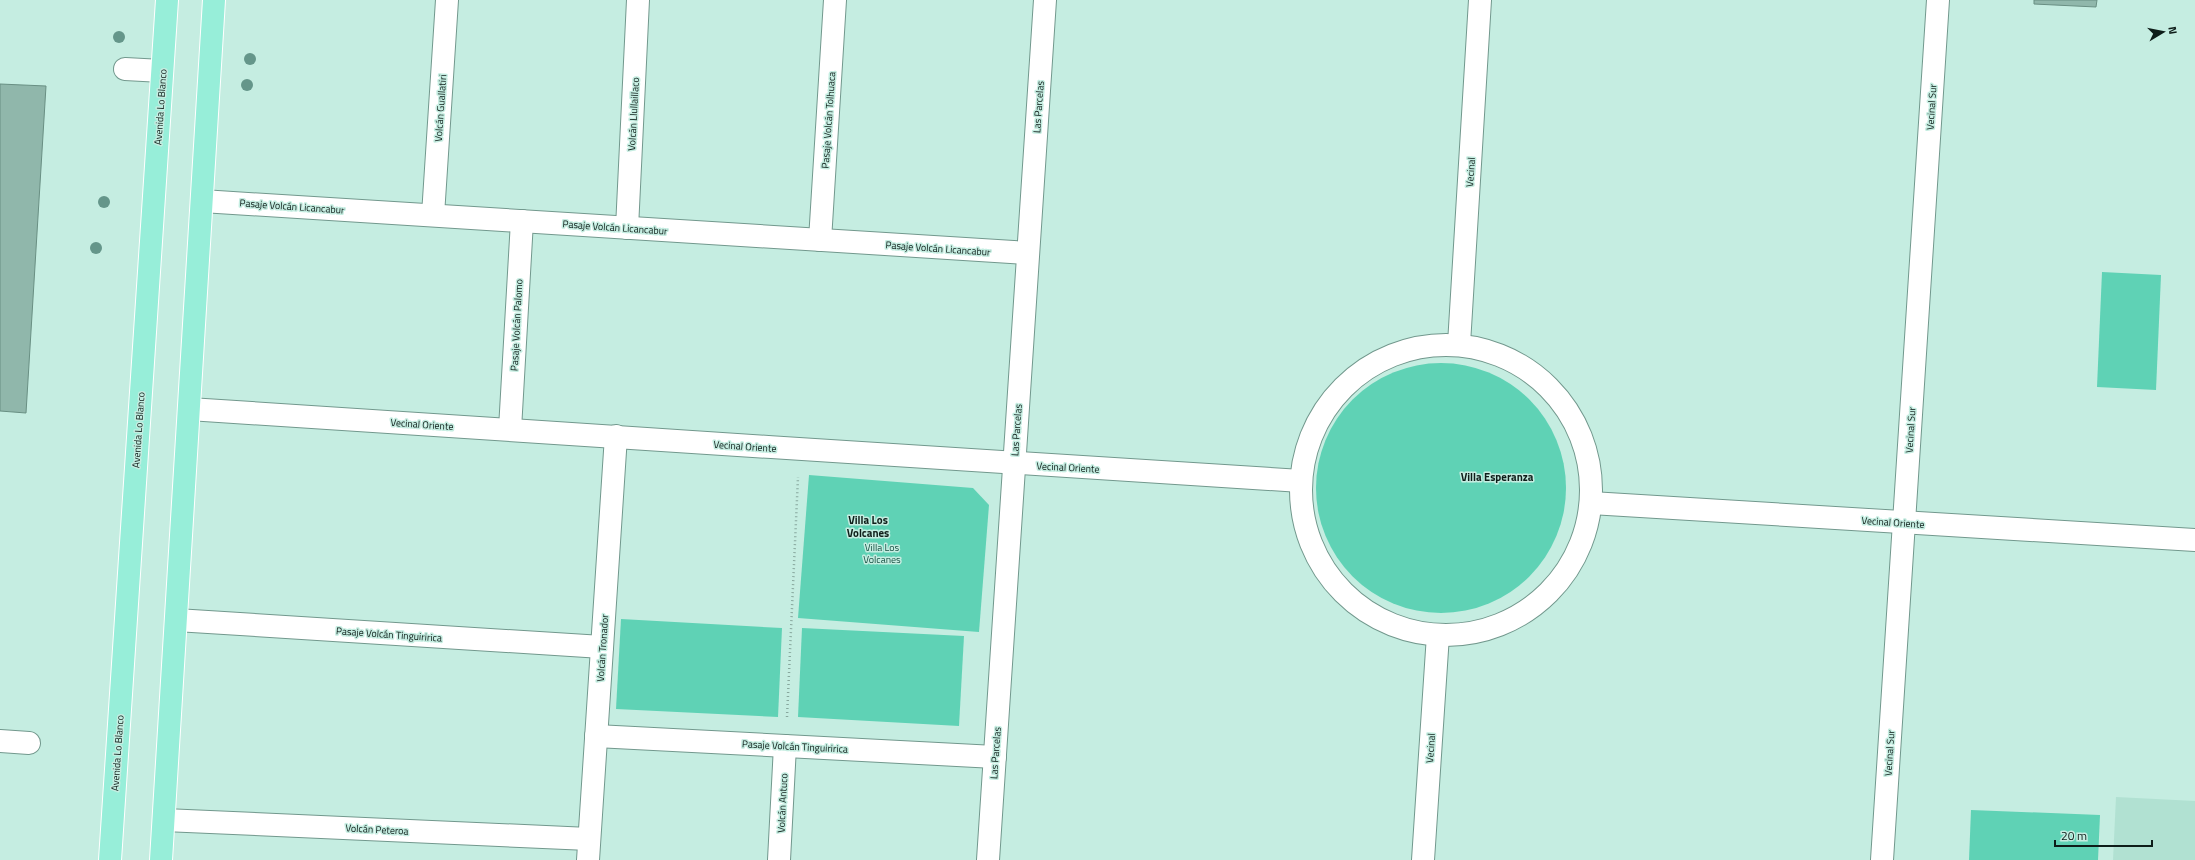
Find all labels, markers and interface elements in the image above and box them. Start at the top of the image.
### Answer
north arrow [2143,12,2183,52]
text: N [2164,25,2181,35]
street label: Avenida Lo Blanco [150,68,171,146]
street label: Pasaje Volcán Tolhuaca [818,71,839,169]
street label: Volcán Guallatiri [431,74,450,142]
street label: Volcán Llullaillaco [624,77,643,151]
street label: Las Parcelas [1029,80,1048,134]
street label: Vecinal Sur [1922,83,1941,131]
street label: Vecinal [1462,157,1479,187]
street label: Pasaje Volcán Licancabur [239,195,345,218]
street label: Pasaje Volcán Licancabur [562,216,668,239]
street label: Pasaje Volcán Licancabur [885,237,991,260]
street label: Pasaje Volcán Palomo [507,279,526,371]
street label: Avenida Lo Blanco [128,391,149,469]
street label: Las Parcelas [1007,403,1026,457]
street label: Vecinal Sur [1901,406,1920,454]
street label: Vecinal Oriente [390,415,454,434]
street label: Vecinal Oriente [713,437,777,456]
street label: Vecinal Oriente [1036,458,1100,477]
district label: Villa Esperanza [1461,469,1534,485]
district label: Villa Los Volcanes [847,512,889,541]
street label: Vecinal Oriente [1861,513,1925,532]
park label: Villa Los Volcanes [863,540,901,567]
street label: Volcán Tronador [593,613,612,682]
street label: Pasaje Volcán Tinguiririca [335,623,442,646]
street label: Avenida Lo Blanco [107,714,128,792]
street label: Las Parcelas [986,726,1005,780]
street label: Vecinal Sur [1880,729,1899,777]
street label: Vecinal [1422,733,1439,763]
street label: Pasaje Volcán Tinguiririca [742,736,848,757]
street label: Volcán Antuco [773,773,792,833]
street label: Volcán Peteroa [345,820,409,839]
scale bar [2055,822,2152,848]
text: 20 m [2061,826,2087,845]

